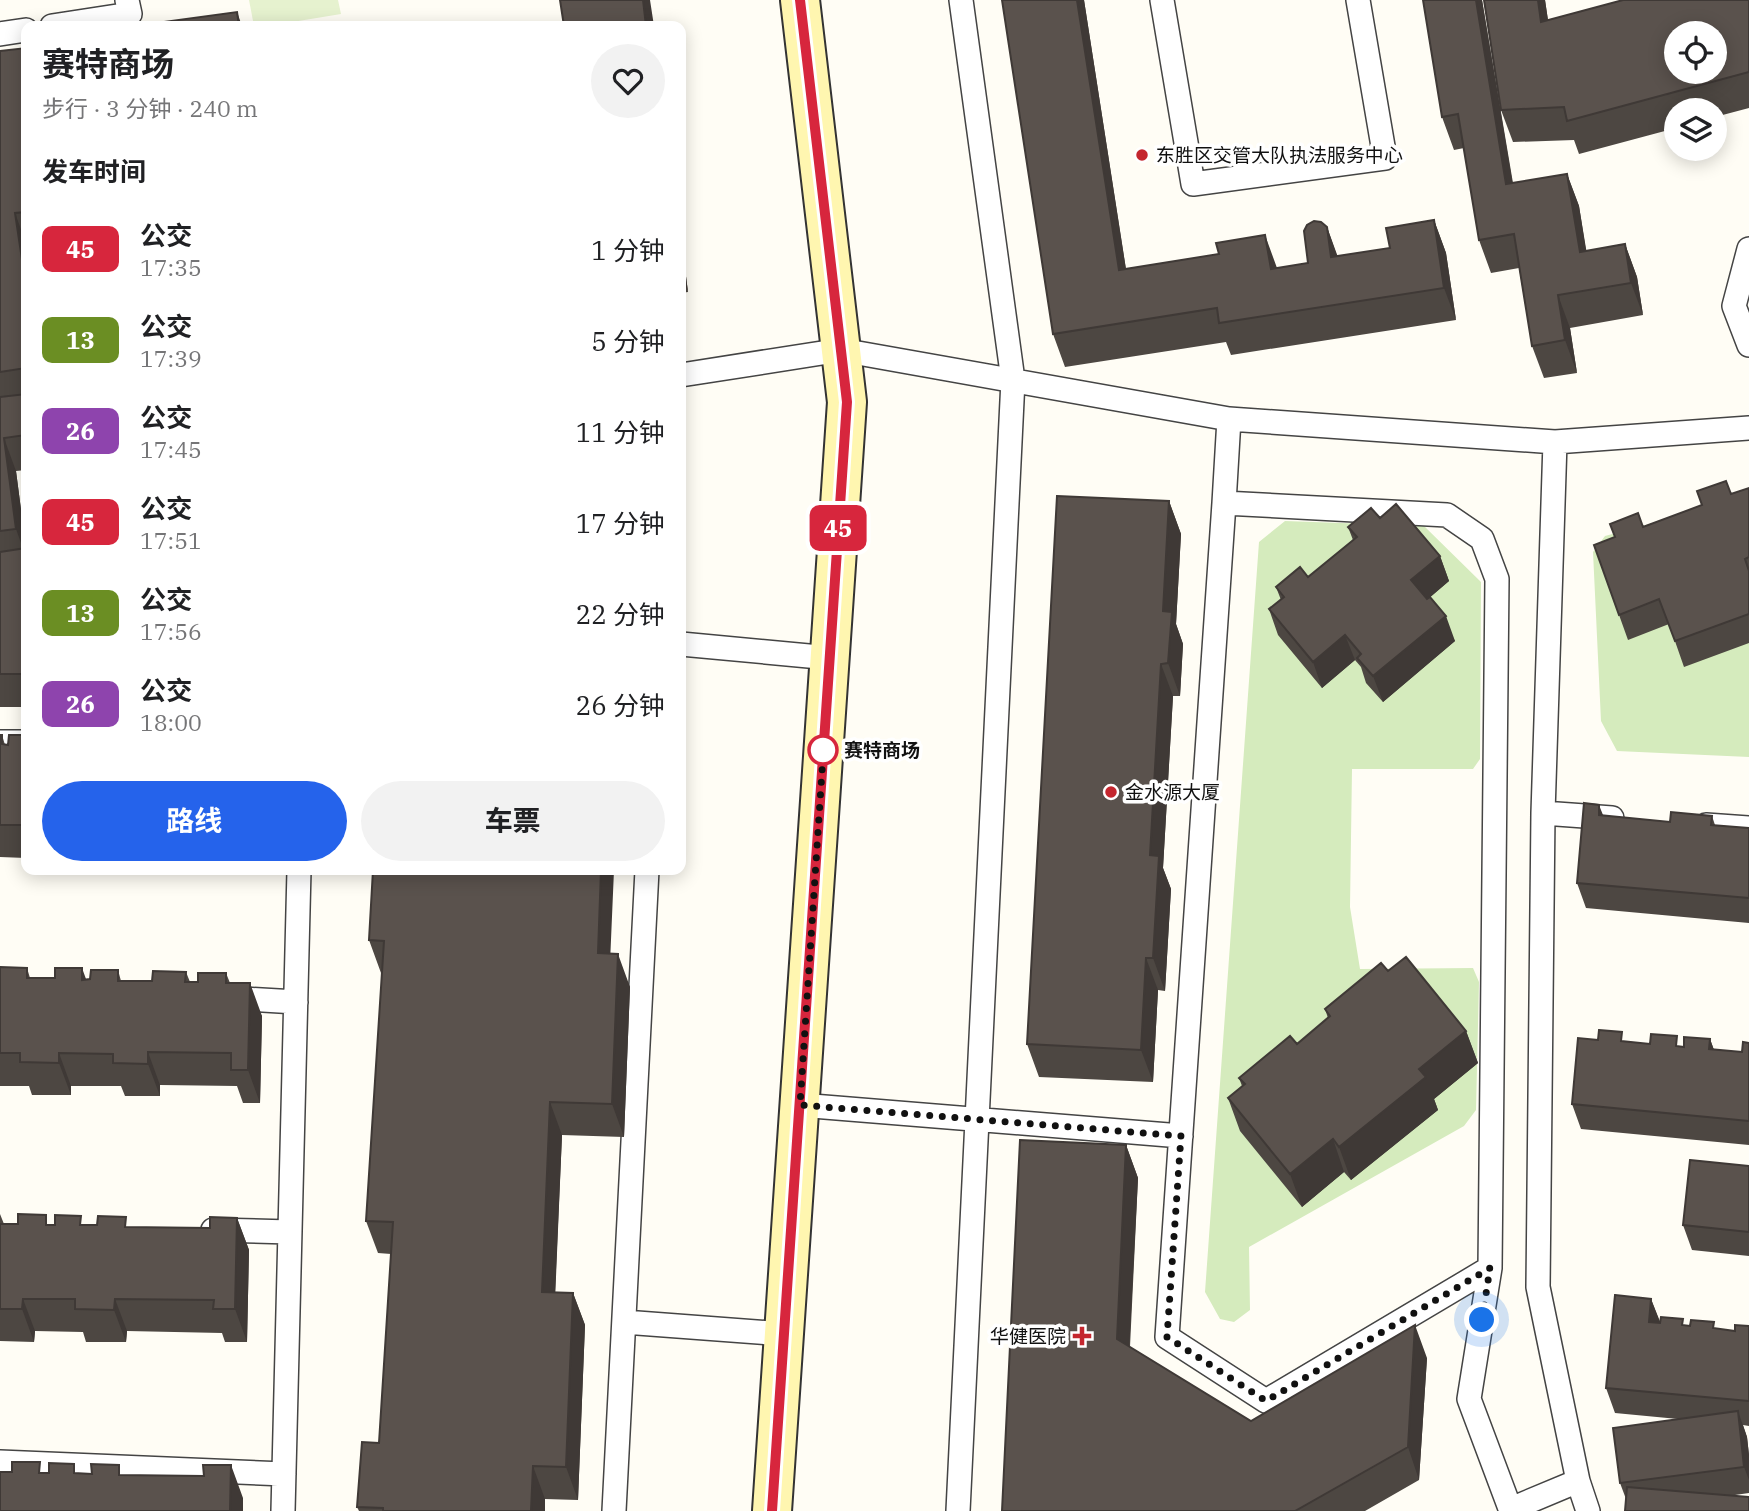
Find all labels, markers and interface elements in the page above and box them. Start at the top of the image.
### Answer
map controls [1664,21,1727,161]
button: locate [1664,21,1727,84]
text: 赛特商场 [42,42,174,85]
button: heart [591,44,665,118]
text: 步行 · 3 分钟 · 240 m [42,93,258,123]
button: layers [1664,98,1727,161]
place label: 东胜区交管大队执法服务中心 [1156,143,1403,167]
marker: 东胜区交管大队执法服务中心 [1134,147,1150,163]
text: 发车时间 [42,154,146,188]
text: 公交 [140,218,192,252]
text: 45 [66,233,95,265]
text: 1 分钟 [591,233,665,267]
text: 17:35 [140,252,202,282]
text: 公交 [140,309,192,343]
text: 13 [66,324,95,356]
text: 5 分钟 [591,324,665,358]
text: 17:39 [140,343,202,373]
text: 公交 [140,400,192,434]
text: 26 [66,415,95,447]
text: 11 分钟 [576,415,665,449]
text: 17:45 [140,434,202,464]
text: 公交 [140,491,192,525]
line badge: 45 [806,505,870,551]
text: 45 [66,506,95,538]
text: 17 分钟 [576,506,665,540]
text: 45 [824,512,852,544]
text: 17:51 [140,525,202,555]
text: 公交 [140,582,192,616]
text: 13 [66,597,95,629]
text: 22 分钟 [576,597,665,631]
text: 17:56 [140,616,202,646]
text: 公交 [140,673,192,707]
text: 26 [66,688,95,720]
text: 26 分钟 [576,688,665,722]
text: 18:00 [140,707,202,737]
marker: 赛特商场 [808,735,838,765]
place label: 赛特商场 [844,738,920,762]
place label: 金水源大厦 [1125,780,1220,804]
button: 路线 [42,781,347,861]
button: 车票 [361,781,665,861]
marker: 金水源大厦 [1103,784,1119,800]
your location [1464,1302,1499,1337]
place label: 华健医院 [990,1324,1066,1348]
marker: 华健医院 [1072,1326,1092,1346]

